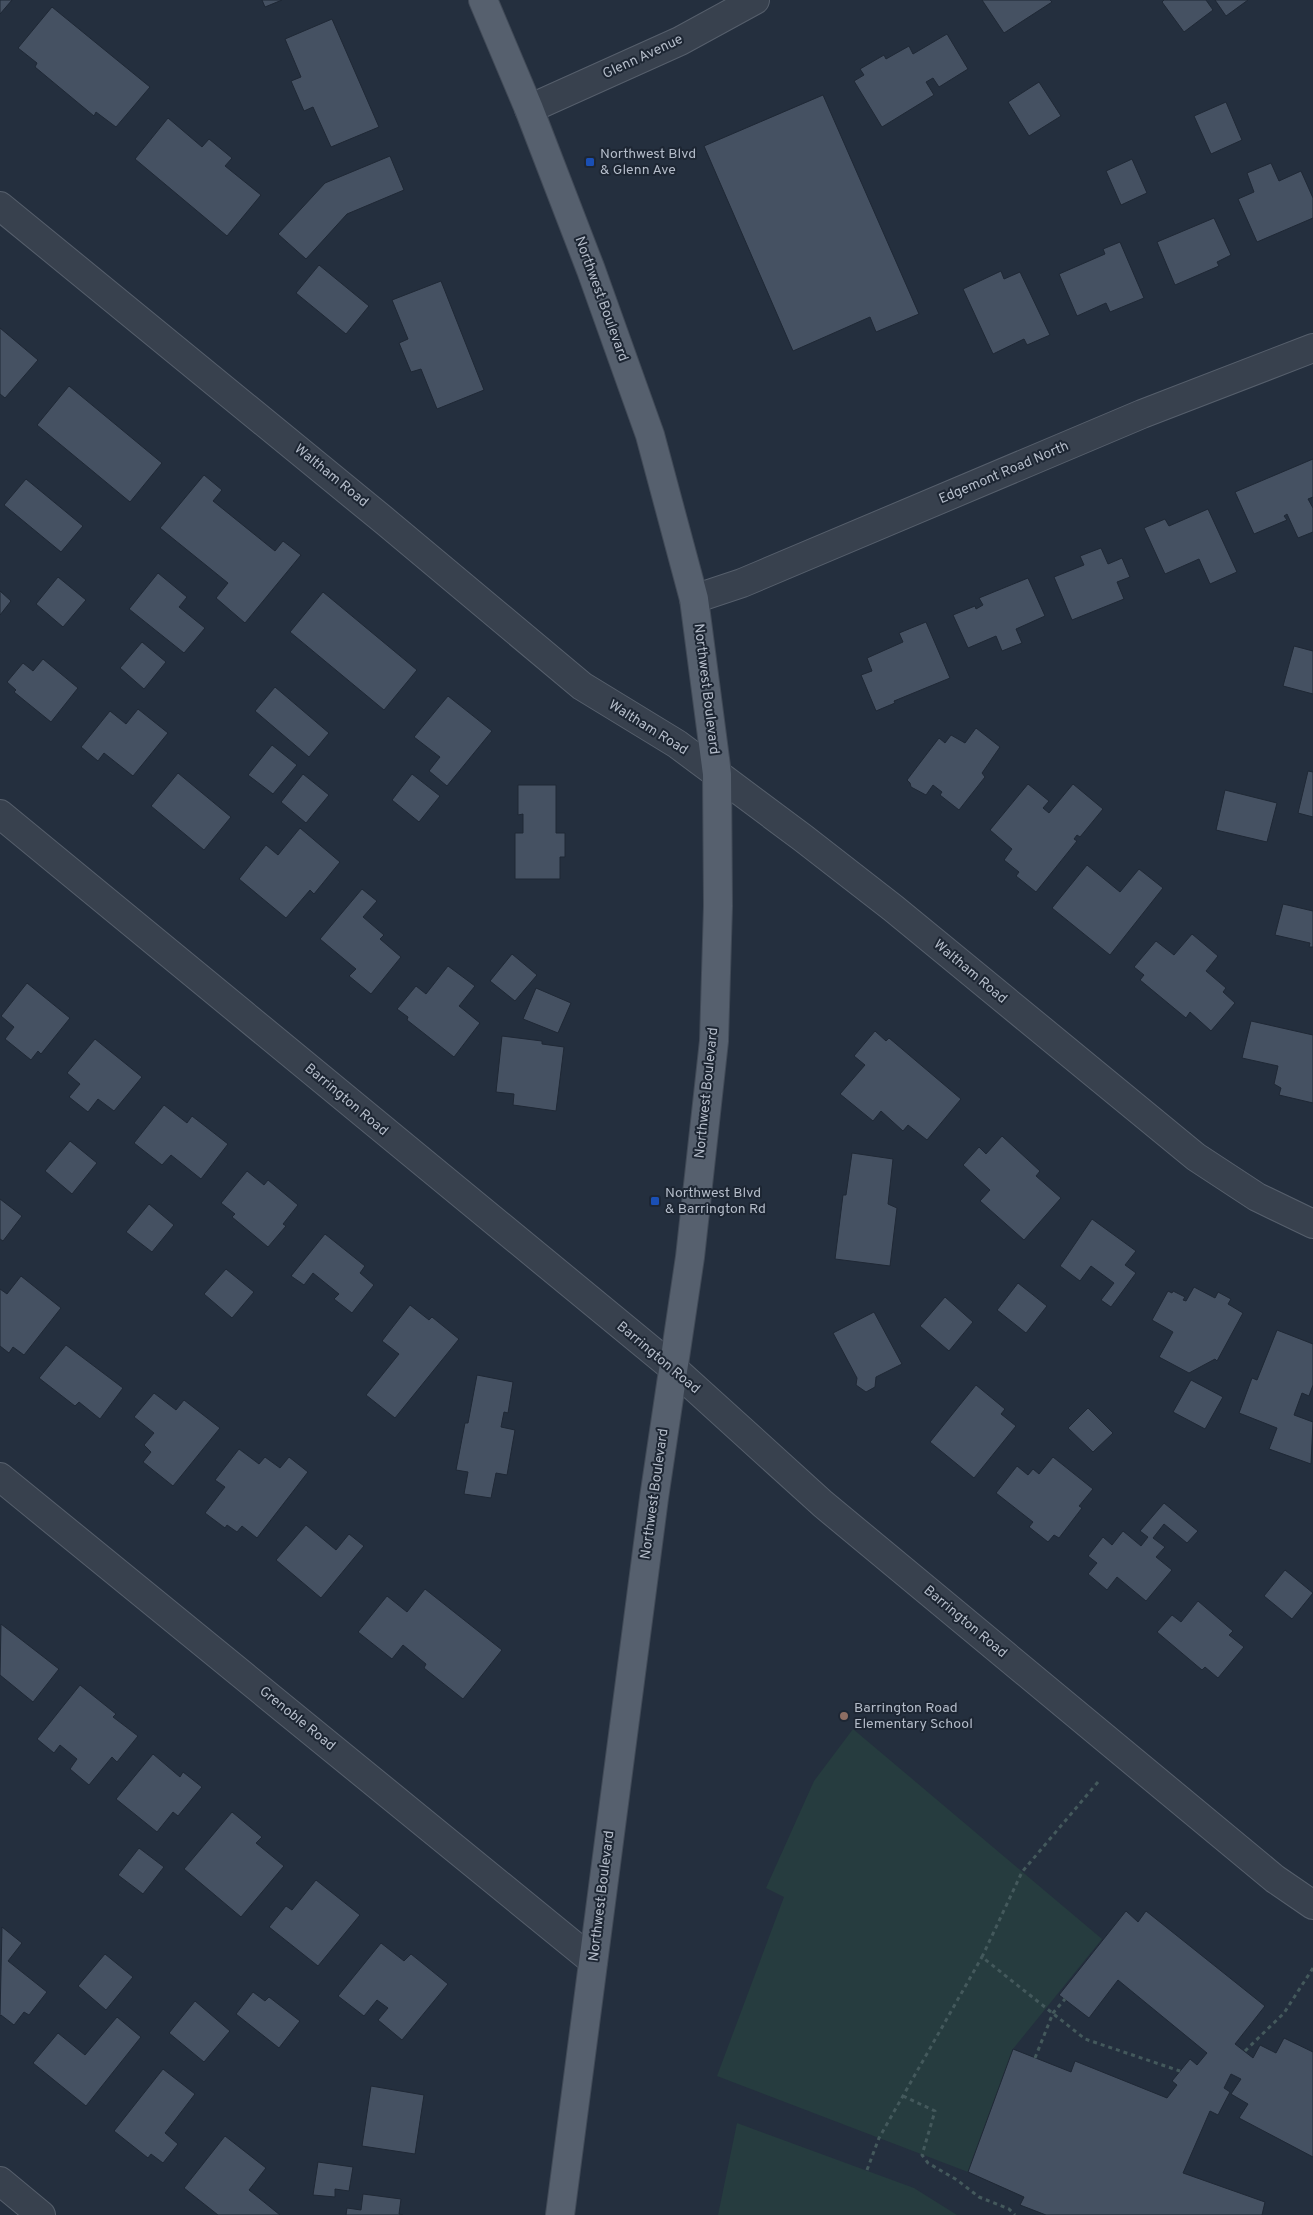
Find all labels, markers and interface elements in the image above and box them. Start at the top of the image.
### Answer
street label: Glenn Avenue [600,31,686,83]
place label: Northwest Blvd & Glenn Ave [600,146,696,179]
marker: Northwest Blvd & Glenn Ave [584,156,596,168]
street label: Northwest Boulevard [570,234,632,364]
street label: Edgemont Road North [937,438,1071,508]
street label: Waltham Road [290,441,372,511]
street label: Northwest Boulevard [690,623,722,755]
street label: Waltham Road [605,697,691,759]
street label: Waltham Road [930,936,1010,1008]
street label: Northwest Boulevard [692,1027,722,1159]
street label: Barrington Road [301,1060,391,1140]
place label: Northwest Blvd & Barrington Rd [665,1185,766,1218]
marker: Northwest Blvd & Barrington Rd [649,1195,661,1207]
street label: Barrington Road [613,1318,703,1398]
street label: Northwest Boulevard [637,1428,673,1560]
street label: Barrington Road [920,1582,1010,1662]
street label: Grenoble Road [255,1683,339,1755]
place label: Barrington Road Elementary School [854,1700,973,1733]
marker: Barrington Road Elementary School [838,1710,850,1722]
street label: Northwest Boulevard [586,1830,618,1962]

